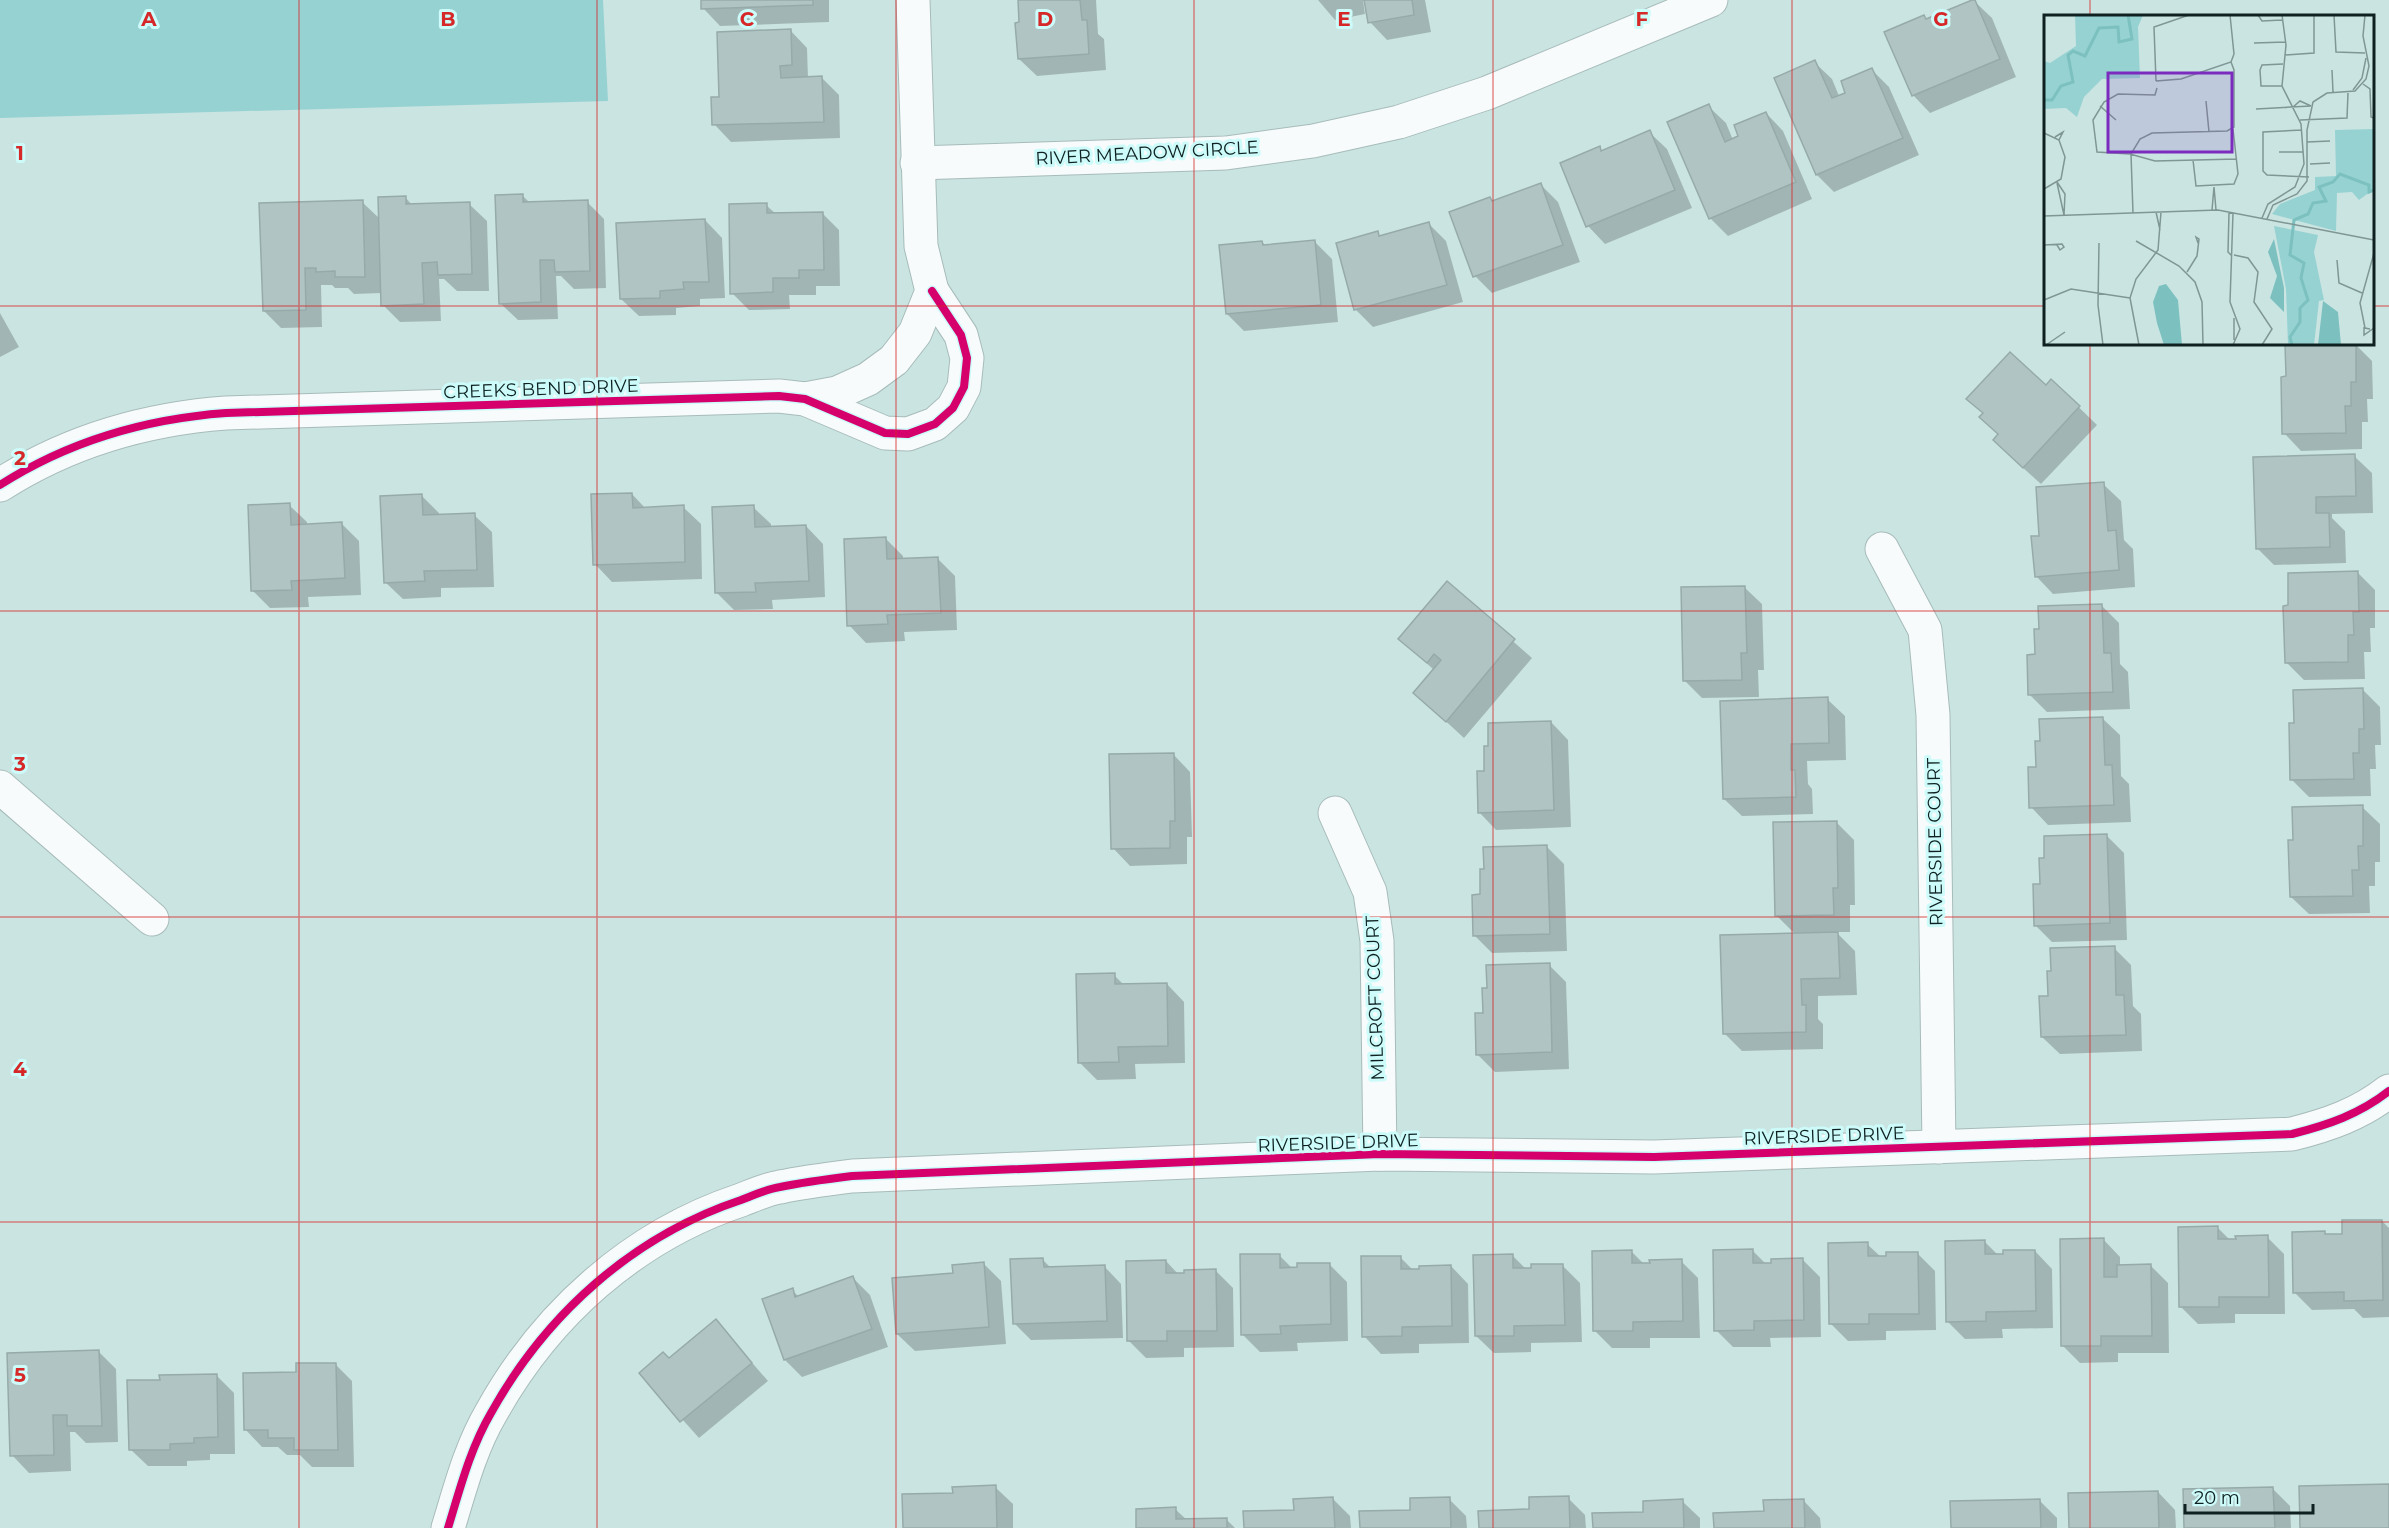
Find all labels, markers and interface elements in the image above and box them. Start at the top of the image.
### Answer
text: A [140,7,157,31]
text: B [440,7,456,31]
text: C [740,7,755,31]
text: D [1037,7,1053,31]
text: E [1337,7,1351,31]
text: F [1636,7,1649,31]
text: G [1933,7,1949,31]
inset map [2044,15,2374,345]
street label: RIVER MEADOW CIRCLE [1035,136,1259,170]
text: 1 [16,141,24,165]
street label: CREEKS BEND DRIVE [443,375,639,403]
text: 2 [14,446,26,470]
text: 3 [13,752,26,776]
street label: RIVERSIDE COURT [1923,757,1947,926]
street label: MILCROFT COURT [1361,914,1389,1081]
text: 4 [13,1057,27,1081]
street label: RIVERSIDE DRIVE [1743,1122,1905,1150]
street label: RIVERSIDE DRIVE [1257,1129,1419,1157]
text: 5 [14,1363,26,1387]
scale bar [2185,1477,2312,1515]
text: 20 m [2194,1487,2240,1509]

